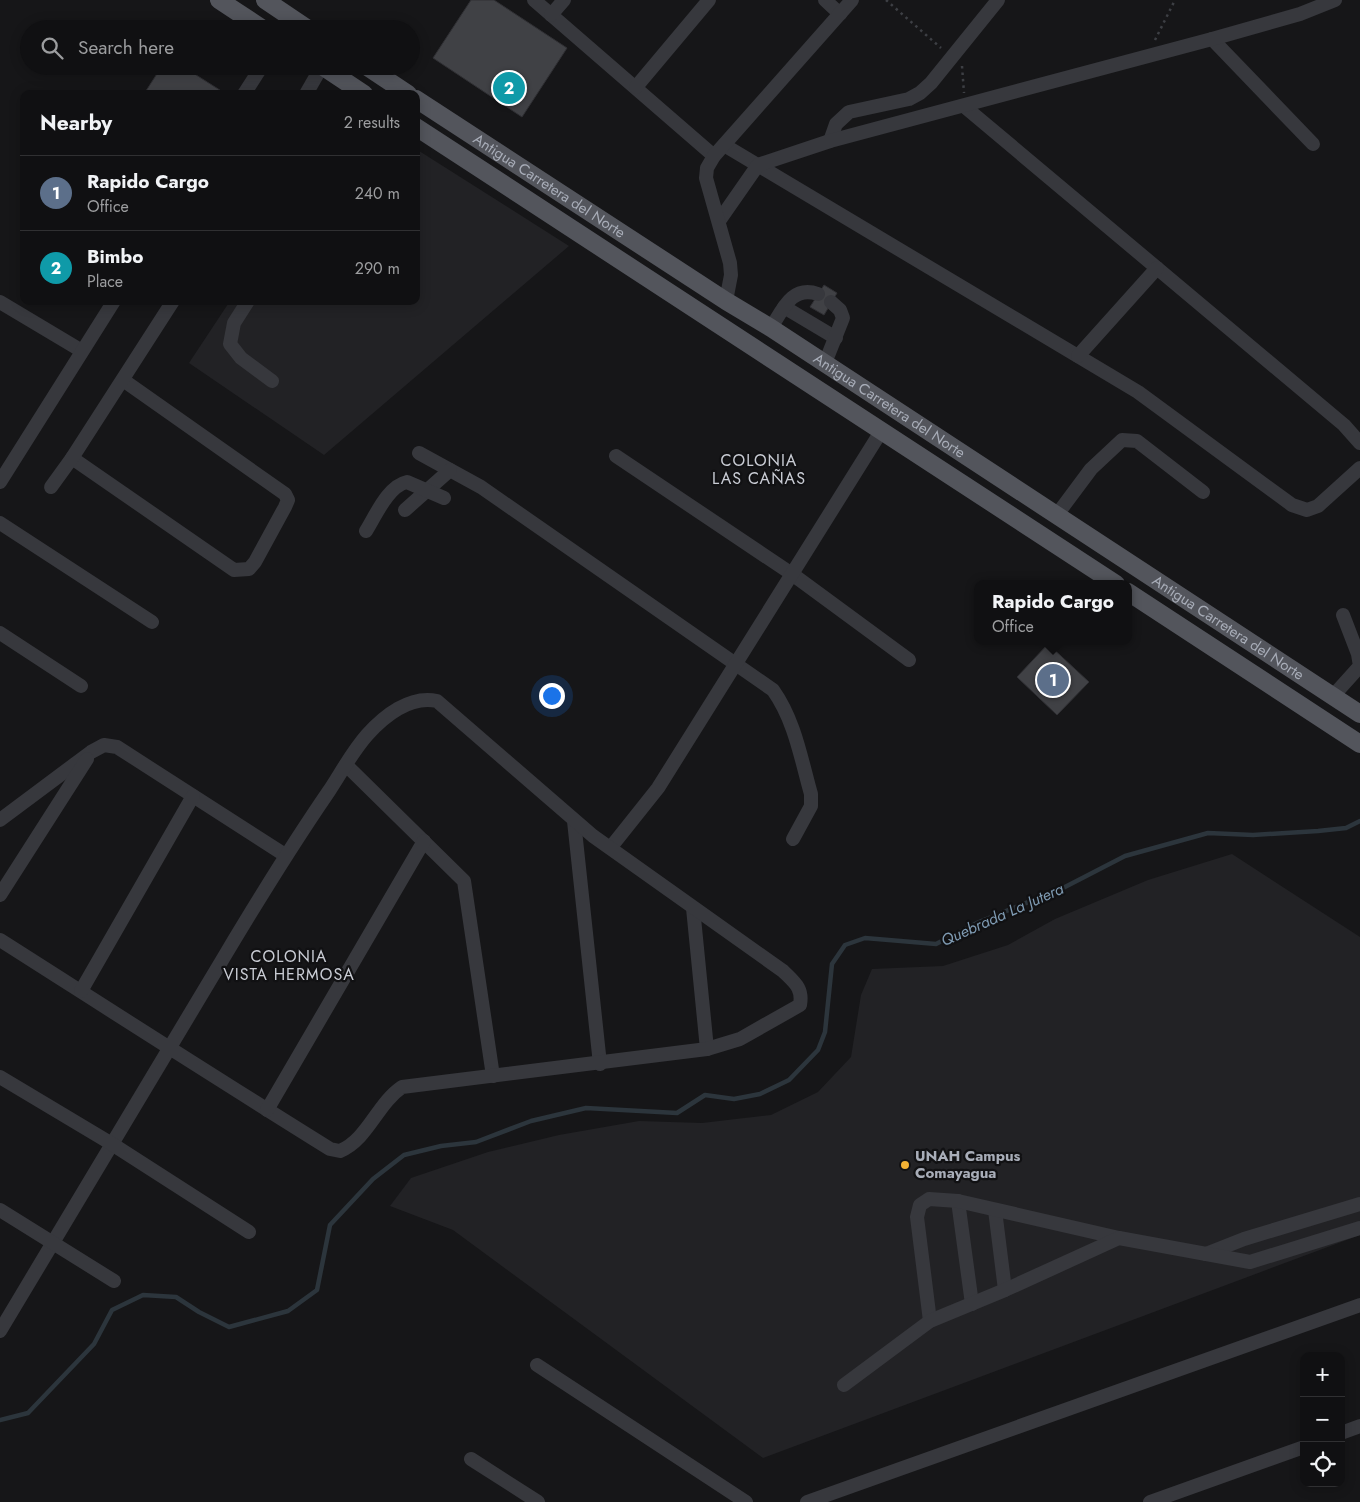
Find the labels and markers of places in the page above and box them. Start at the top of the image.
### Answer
pin: 2 [493,69,525,107]
pin: 1 [1037,661,1069,699]
place label: UNAH Campus Comayagua [915,1145,1021,1184]
marker: UNAH Campus Comayagua [899,1159,911,1171]

